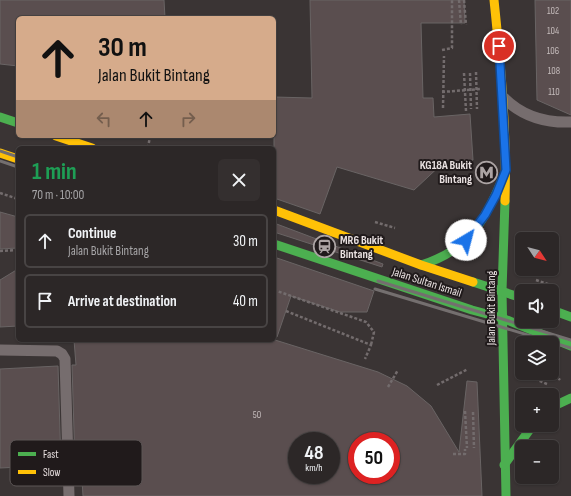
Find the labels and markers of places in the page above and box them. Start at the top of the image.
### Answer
pin [482,29,516,63]
place label: KG18A Bukit Bintang [420,158,472,187]
metro station icon: KG18A Bukit Bintang [474,159,500,185]
place label: MR6 Bukit Bintang [340,233,383,262]
station icon: MR6 Bukit Bintang [311,234,337,260]

